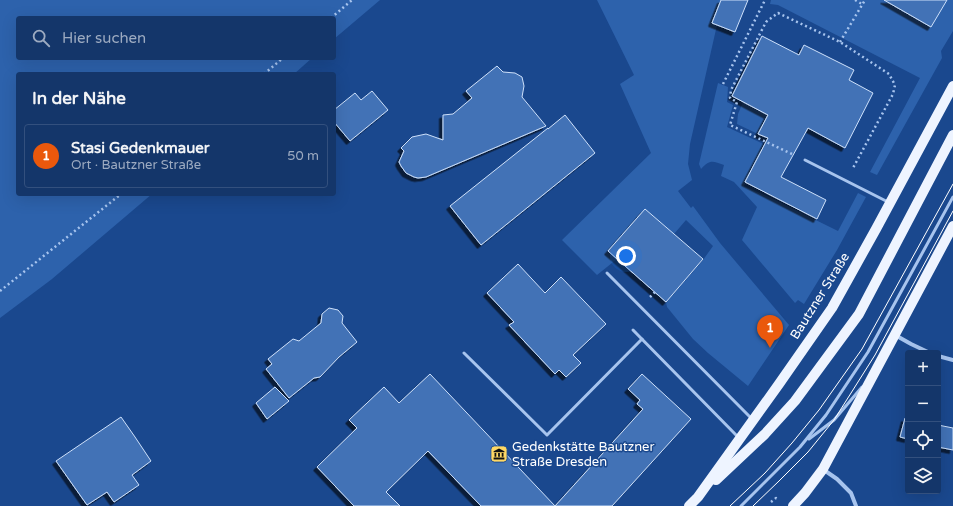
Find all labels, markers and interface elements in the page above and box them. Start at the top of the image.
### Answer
search box [16,16,336,60]
icon: search [30,27,52,49]
text: Hier suchen [62,29,146,47]
text: In der Nähe [32,88,126,109]
text: Stasi Gedenkmauer [71,139,210,157]
text: 1 [42,148,50,164]
text: 50 m [287,148,319,164]
text: Ort · Bautzner Straße [71,157,201,173]
your location [616,246,636,266]
street label: Bautzner Straße [787,250,853,342]
pin: 1 [757,315,783,348]
map controls [905,350,941,494]
button: + [905,350,941,386]
button: − [905,386,941,422]
button: locate [905,422,941,458]
place label: Gedenkstätte Bautzner Straße Dresden [512,439,654,470]
museum icon: Gedenkstätte Bautzner Straße Dresden [489,444,509,464]
button: layers [905,458,941,494]

